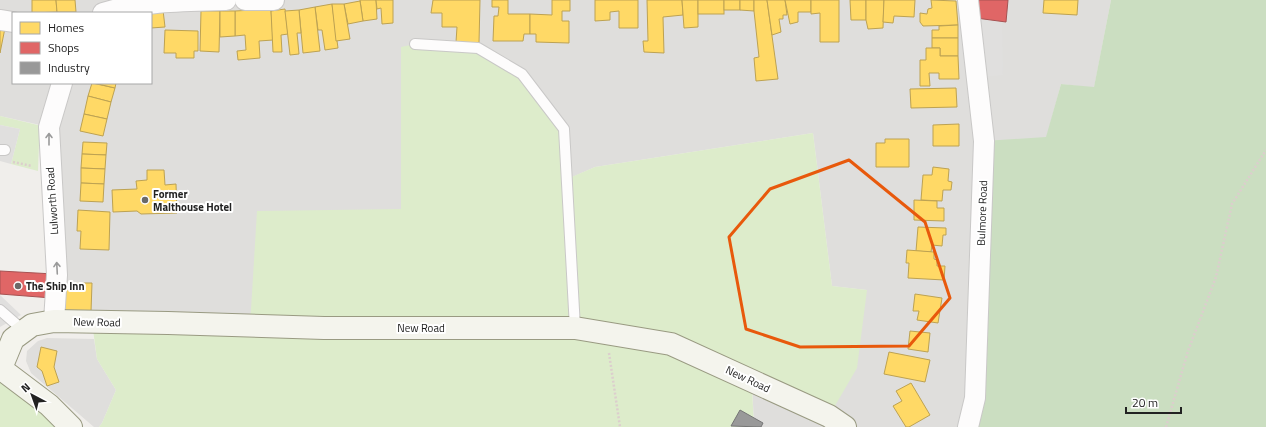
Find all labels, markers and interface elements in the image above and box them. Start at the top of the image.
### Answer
legend [12,12,152,84]
text: Homes [48,18,84,37]
text: Shops [48,38,80,57]
text: Industry [48,58,90,77]
one-way arrow [45,133,53,146]
street label: Lulworth Road [42,167,62,235]
street label: Bulmore Road [973,180,991,246]
place label: Former Malthouse Hotel [153,186,232,215]
marker: Former Malthouse Hotel [140,195,150,205]
one-way arrow [53,262,60,275]
place label: The Ship Inn [26,278,85,294]
marker: The Ship Inn [13,281,23,291]
street label: New Road [73,314,121,330]
street label: New Road [397,320,445,336]
street label: New Road [723,362,773,396]
north arrow [12,375,52,415]
text: N [17,379,34,396]
scale bar [1126,389,1181,415]
text: 20 m [1132,393,1158,412]

